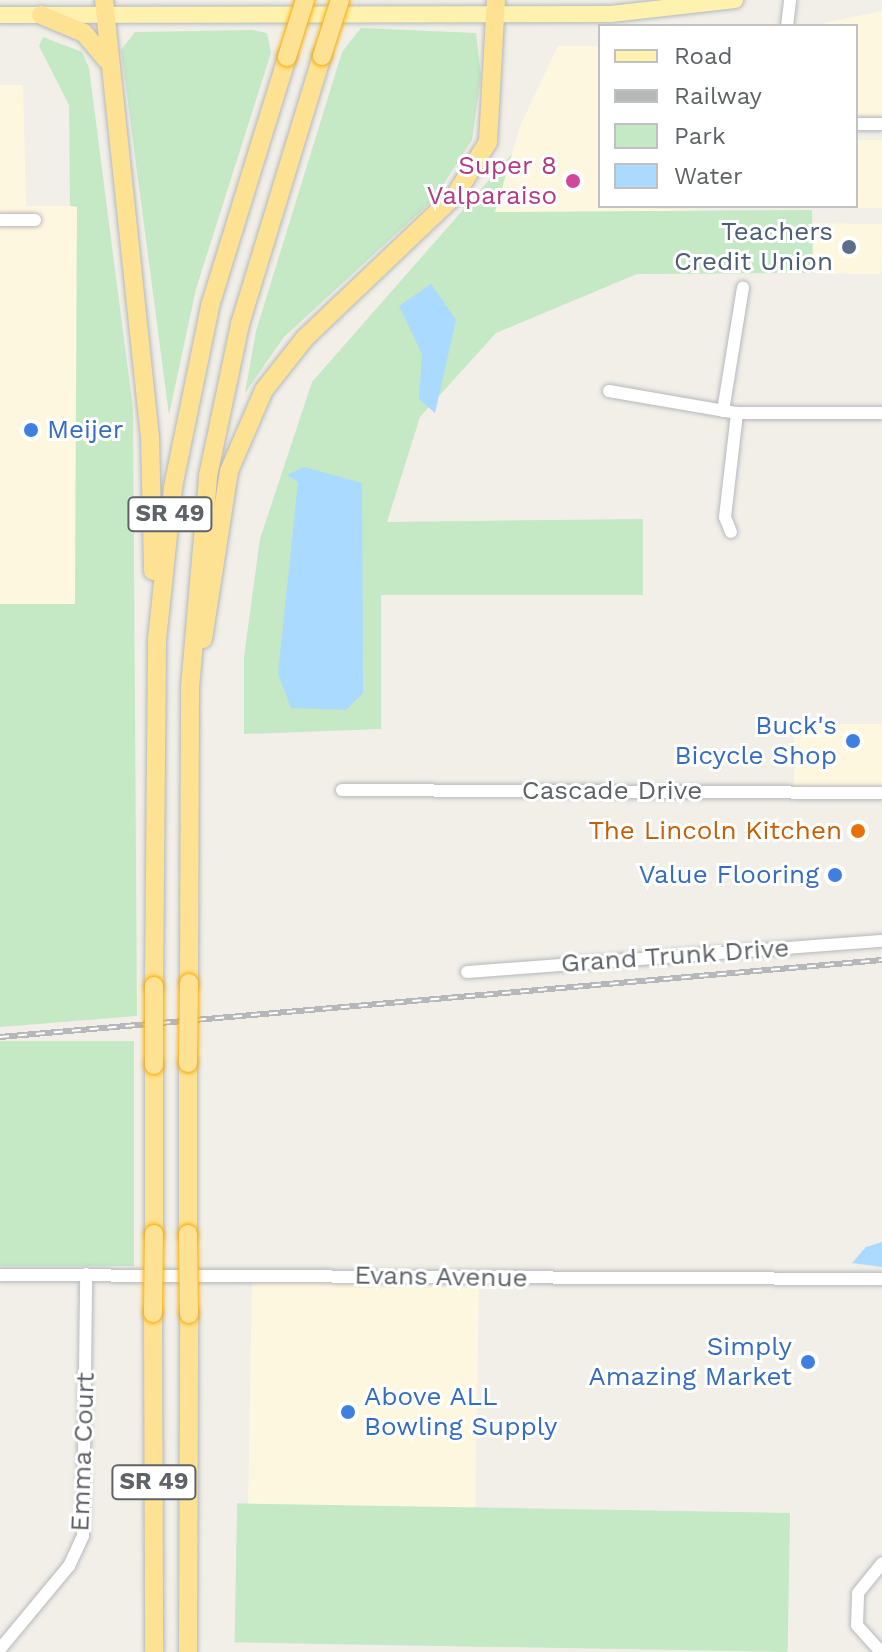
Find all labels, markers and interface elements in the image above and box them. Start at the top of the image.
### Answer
legend [598,24,858,208]
text: Road [674,42,733,70]
text: Railway [674,82,762,110]
text: Park [674,122,726,150]
place label: Super 8 Valparaiso [427,150,557,212]
text: Water [674,162,743,190]
marker: Super 8 Valparaiso [564,172,582,190]
place label: Teachers Credit Union [674,216,833,278]
marker: Teachers Credit Union [840,238,858,256]
place label: Meijer [47,414,123,446]
marker: Meijer [22,421,40,439]
road number: SR 49 [126,494,214,534]
place label: Buck's Bicycle Shop [675,710,837,772]
marker: Buck's Bicycle Shop [844,732,862,750]
street label: Cascade Drive [522,775,702,807]
place label: The Lincoln Kitchen [589,815,842,847]
marker: The Lincoln Kitchen [849,822,867,840]
place label: Value Flooring [639,859,819,891]
marker: Value Flooring [826,866,844,884]
street label: Grand Trunk Drive [559,932,791,980]
street label: Evans Avenue [354,1260,528,1294]
place label: Simply Amazing Market [589,1331,792,1392]
marker: Simply Amazing Market [799,1353,817,1371]
street label: Emma Court [65,1372,101,1532]
place label: Above ALL Bowling Supply [364,1381,557,1442]
marker: Above ALL Bowling Supply [339,1403,357,1421]
road number: SR 49 [110,1462,198,1502]

